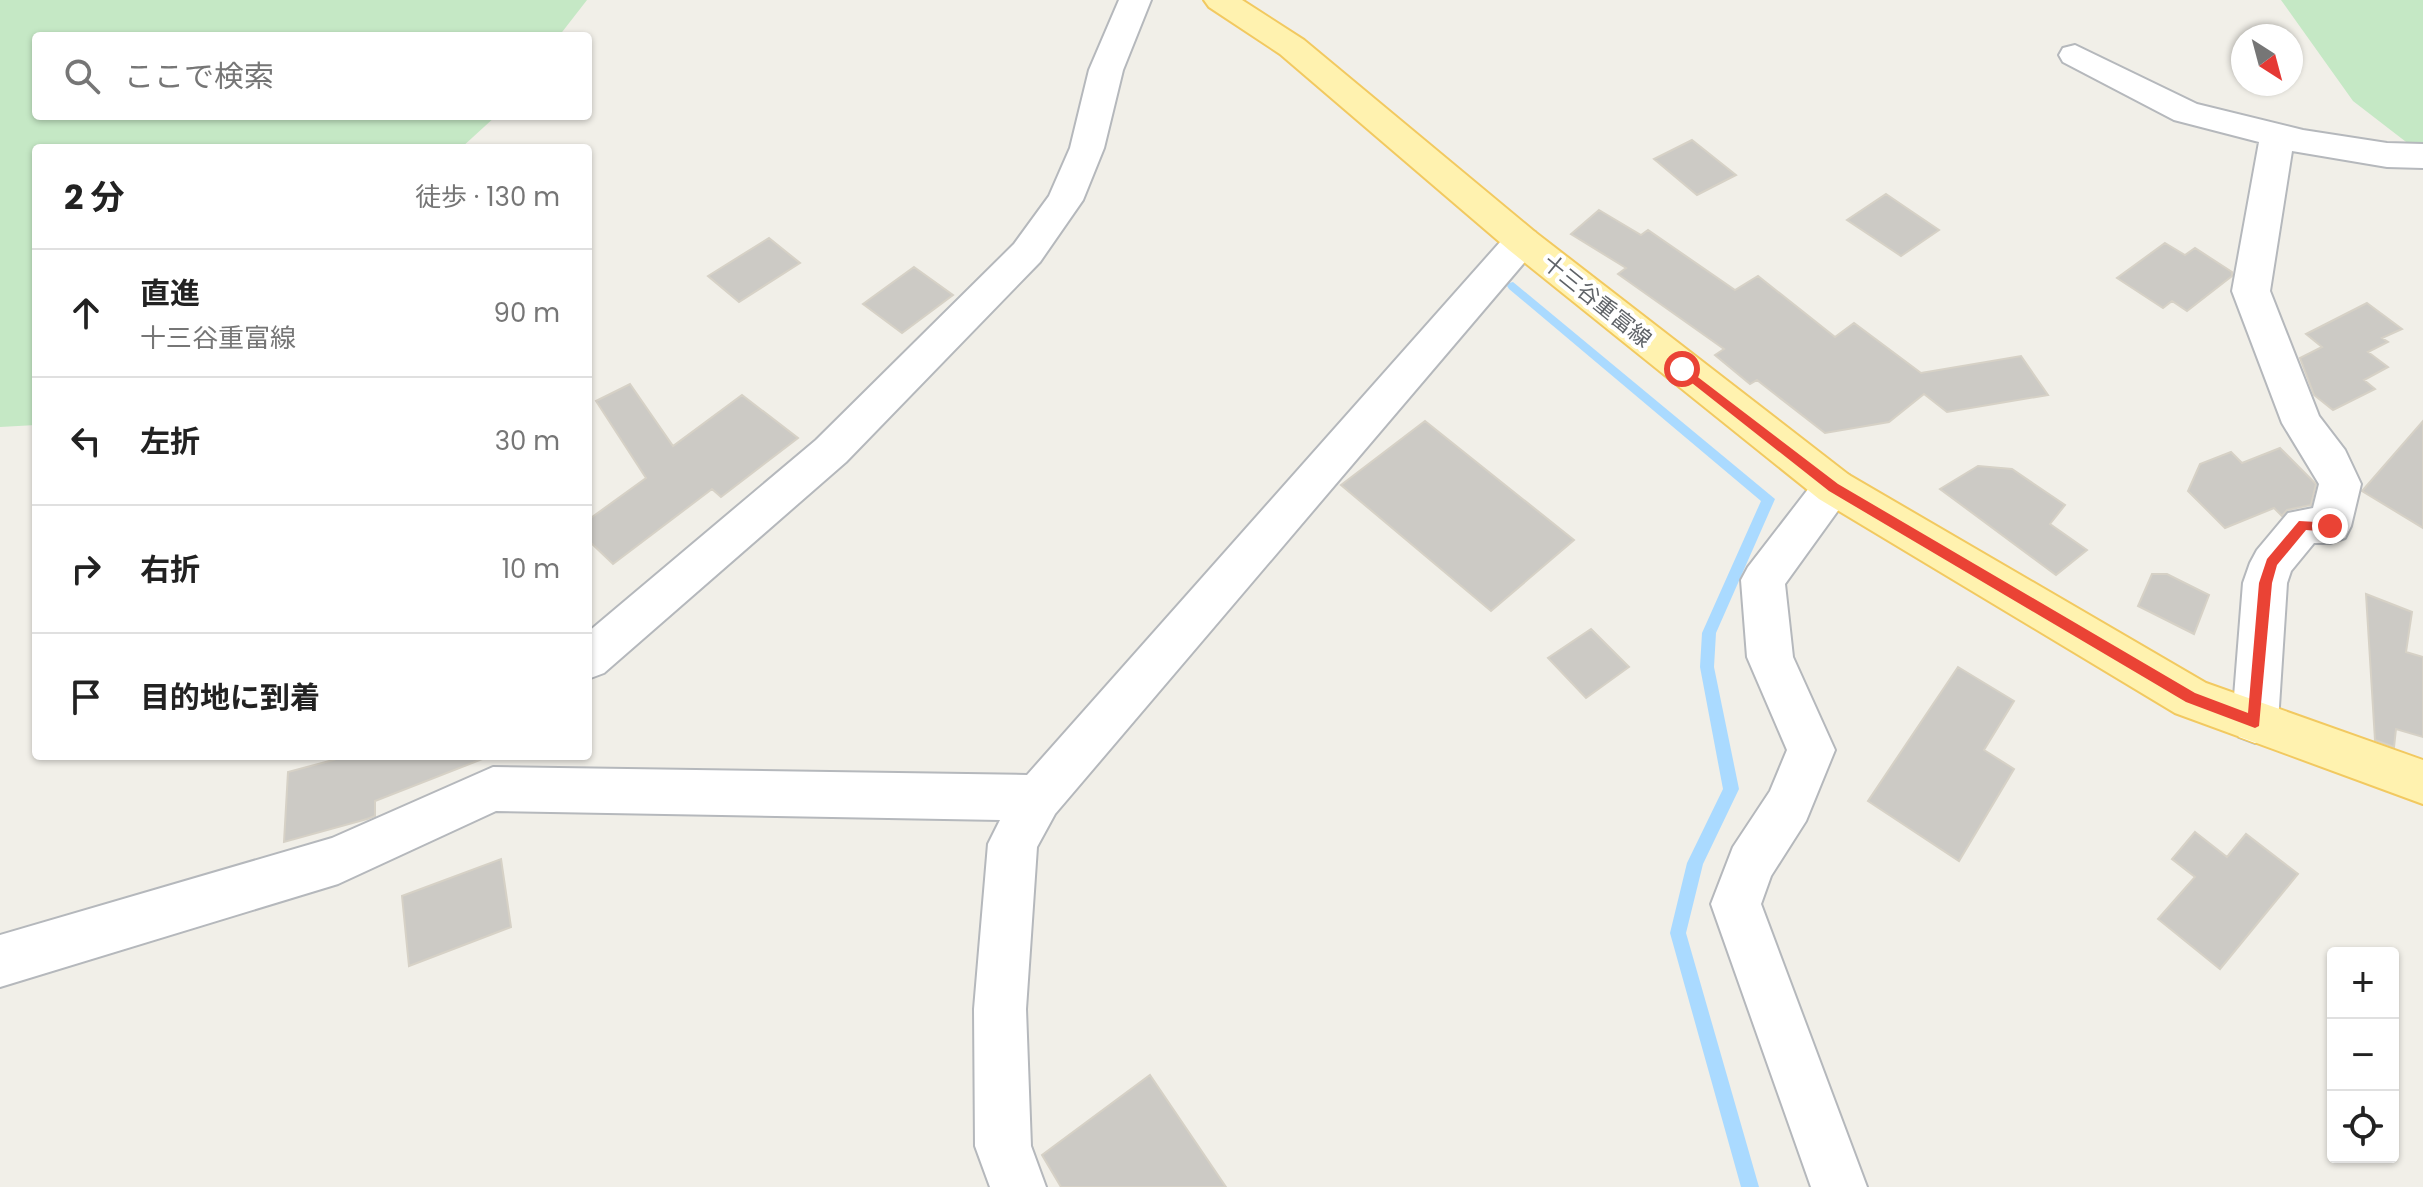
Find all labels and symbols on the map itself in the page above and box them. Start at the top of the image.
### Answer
north arrow [2231,24,2303,96]
street label: 十三谷重富線 [1536,247,1658,355]
route start [1664,351,1700,387]
route end [2312,508,2348,544]

